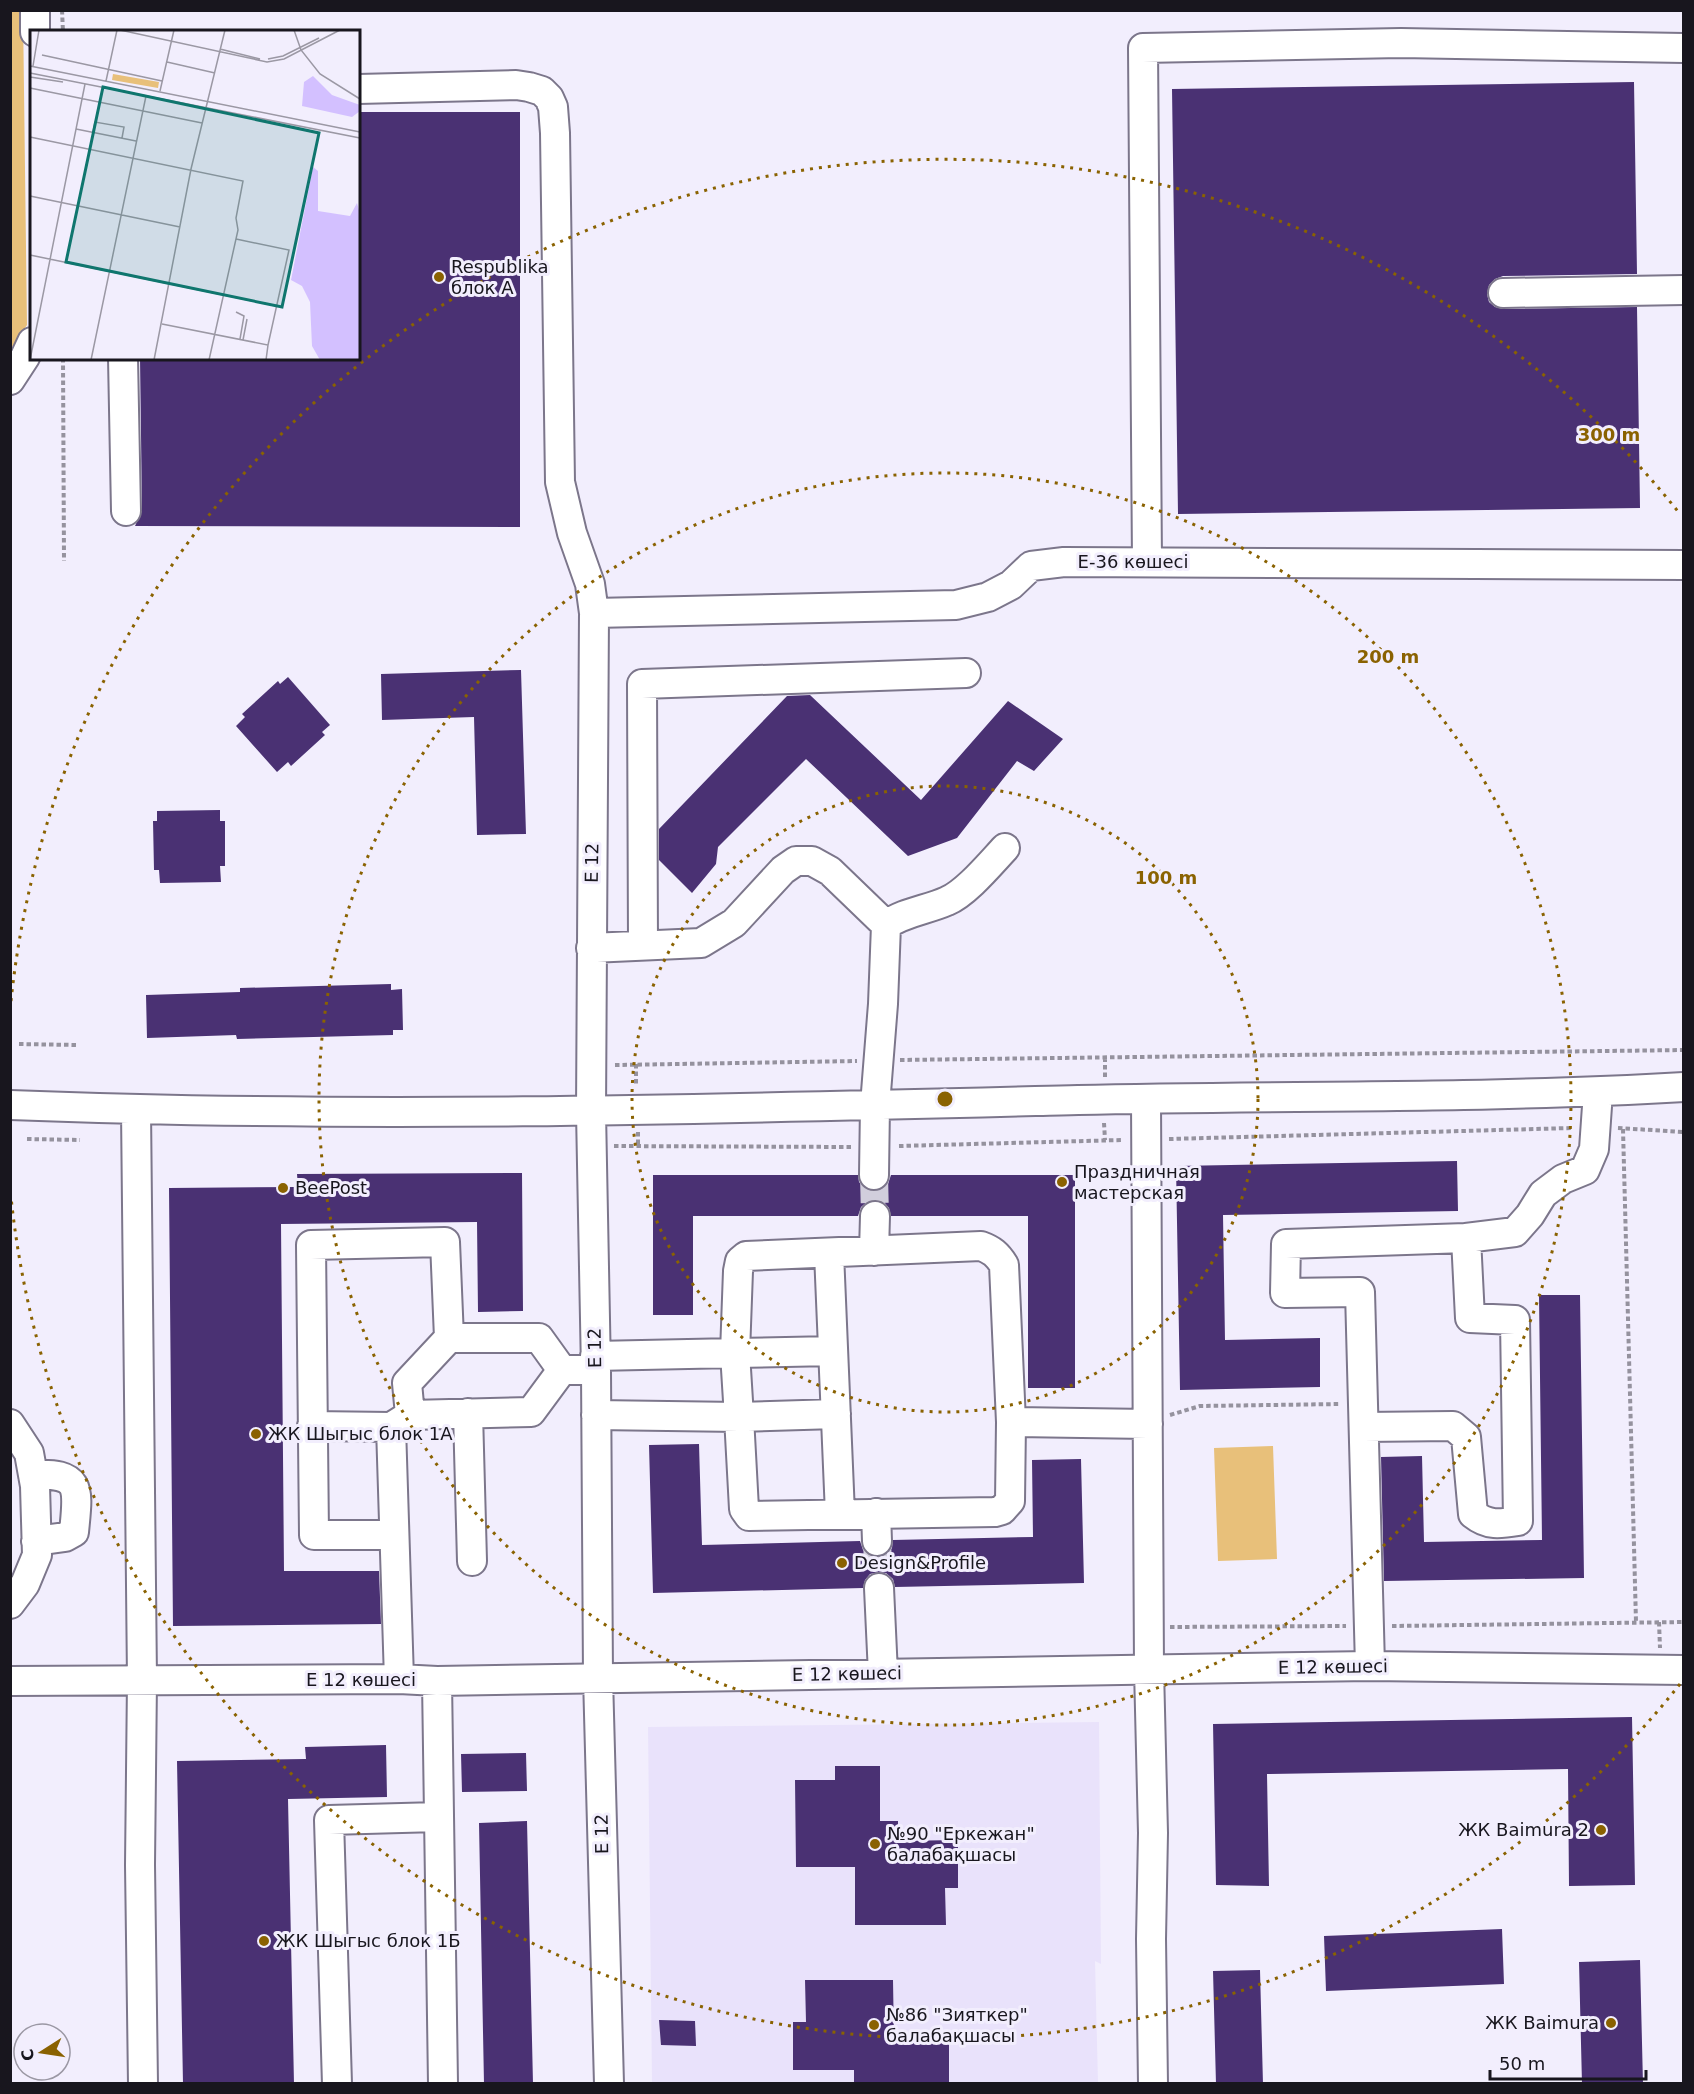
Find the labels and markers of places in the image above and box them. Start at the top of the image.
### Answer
place label: Respublika блок А [451,256,549,298]
marker: Respublika блок А [432,270,446,284]
centre of rings [935,1089,955,1109]
place label: Праздничная мастерская [1074,1161,1200,1203]
marker: Праздничная мастерская [1055,1175,1069,1189]
place label: BeePost [295,1177,367,1198]
marker: BeePost [276,1181,290,1195]
place label: ЖК Шыгыс блок 1А [268,1423,453,1444]
marker: ЖК Шыгыс блок 1А [249,1427,263,1441]
place label: Design&Profile [854,1552,986,1573]
marker: Design&Profile [835,1556,849,1570]
place label: ЖК Baimura 2 [1458,1819,1589,1840]
place label: №90 "Еркежан" балабақшасы [887,1823,1035,1865]
marker: ЖК Baimura 2 [1594,1823,1608,1837]
marker: №90 "Еркежан" балабақшасы [868,1837,882,1851]
place label: ЖК Шыгыс блок 1Б [276,1930,461,1951]
marker: ЖК Шыгыс блок 1Б [257,1934,271,1948]
place label: №86 "Зияткер" балабақшасы [886,2004,1028,2046]
place label: ЖК Baimura [1485,2012,1599,2033]
marker: ЖК Baimura [1604,2016,1618,2030]
marker: №86 "Зияткер" балабақшасы [867,2018,881,2032]

